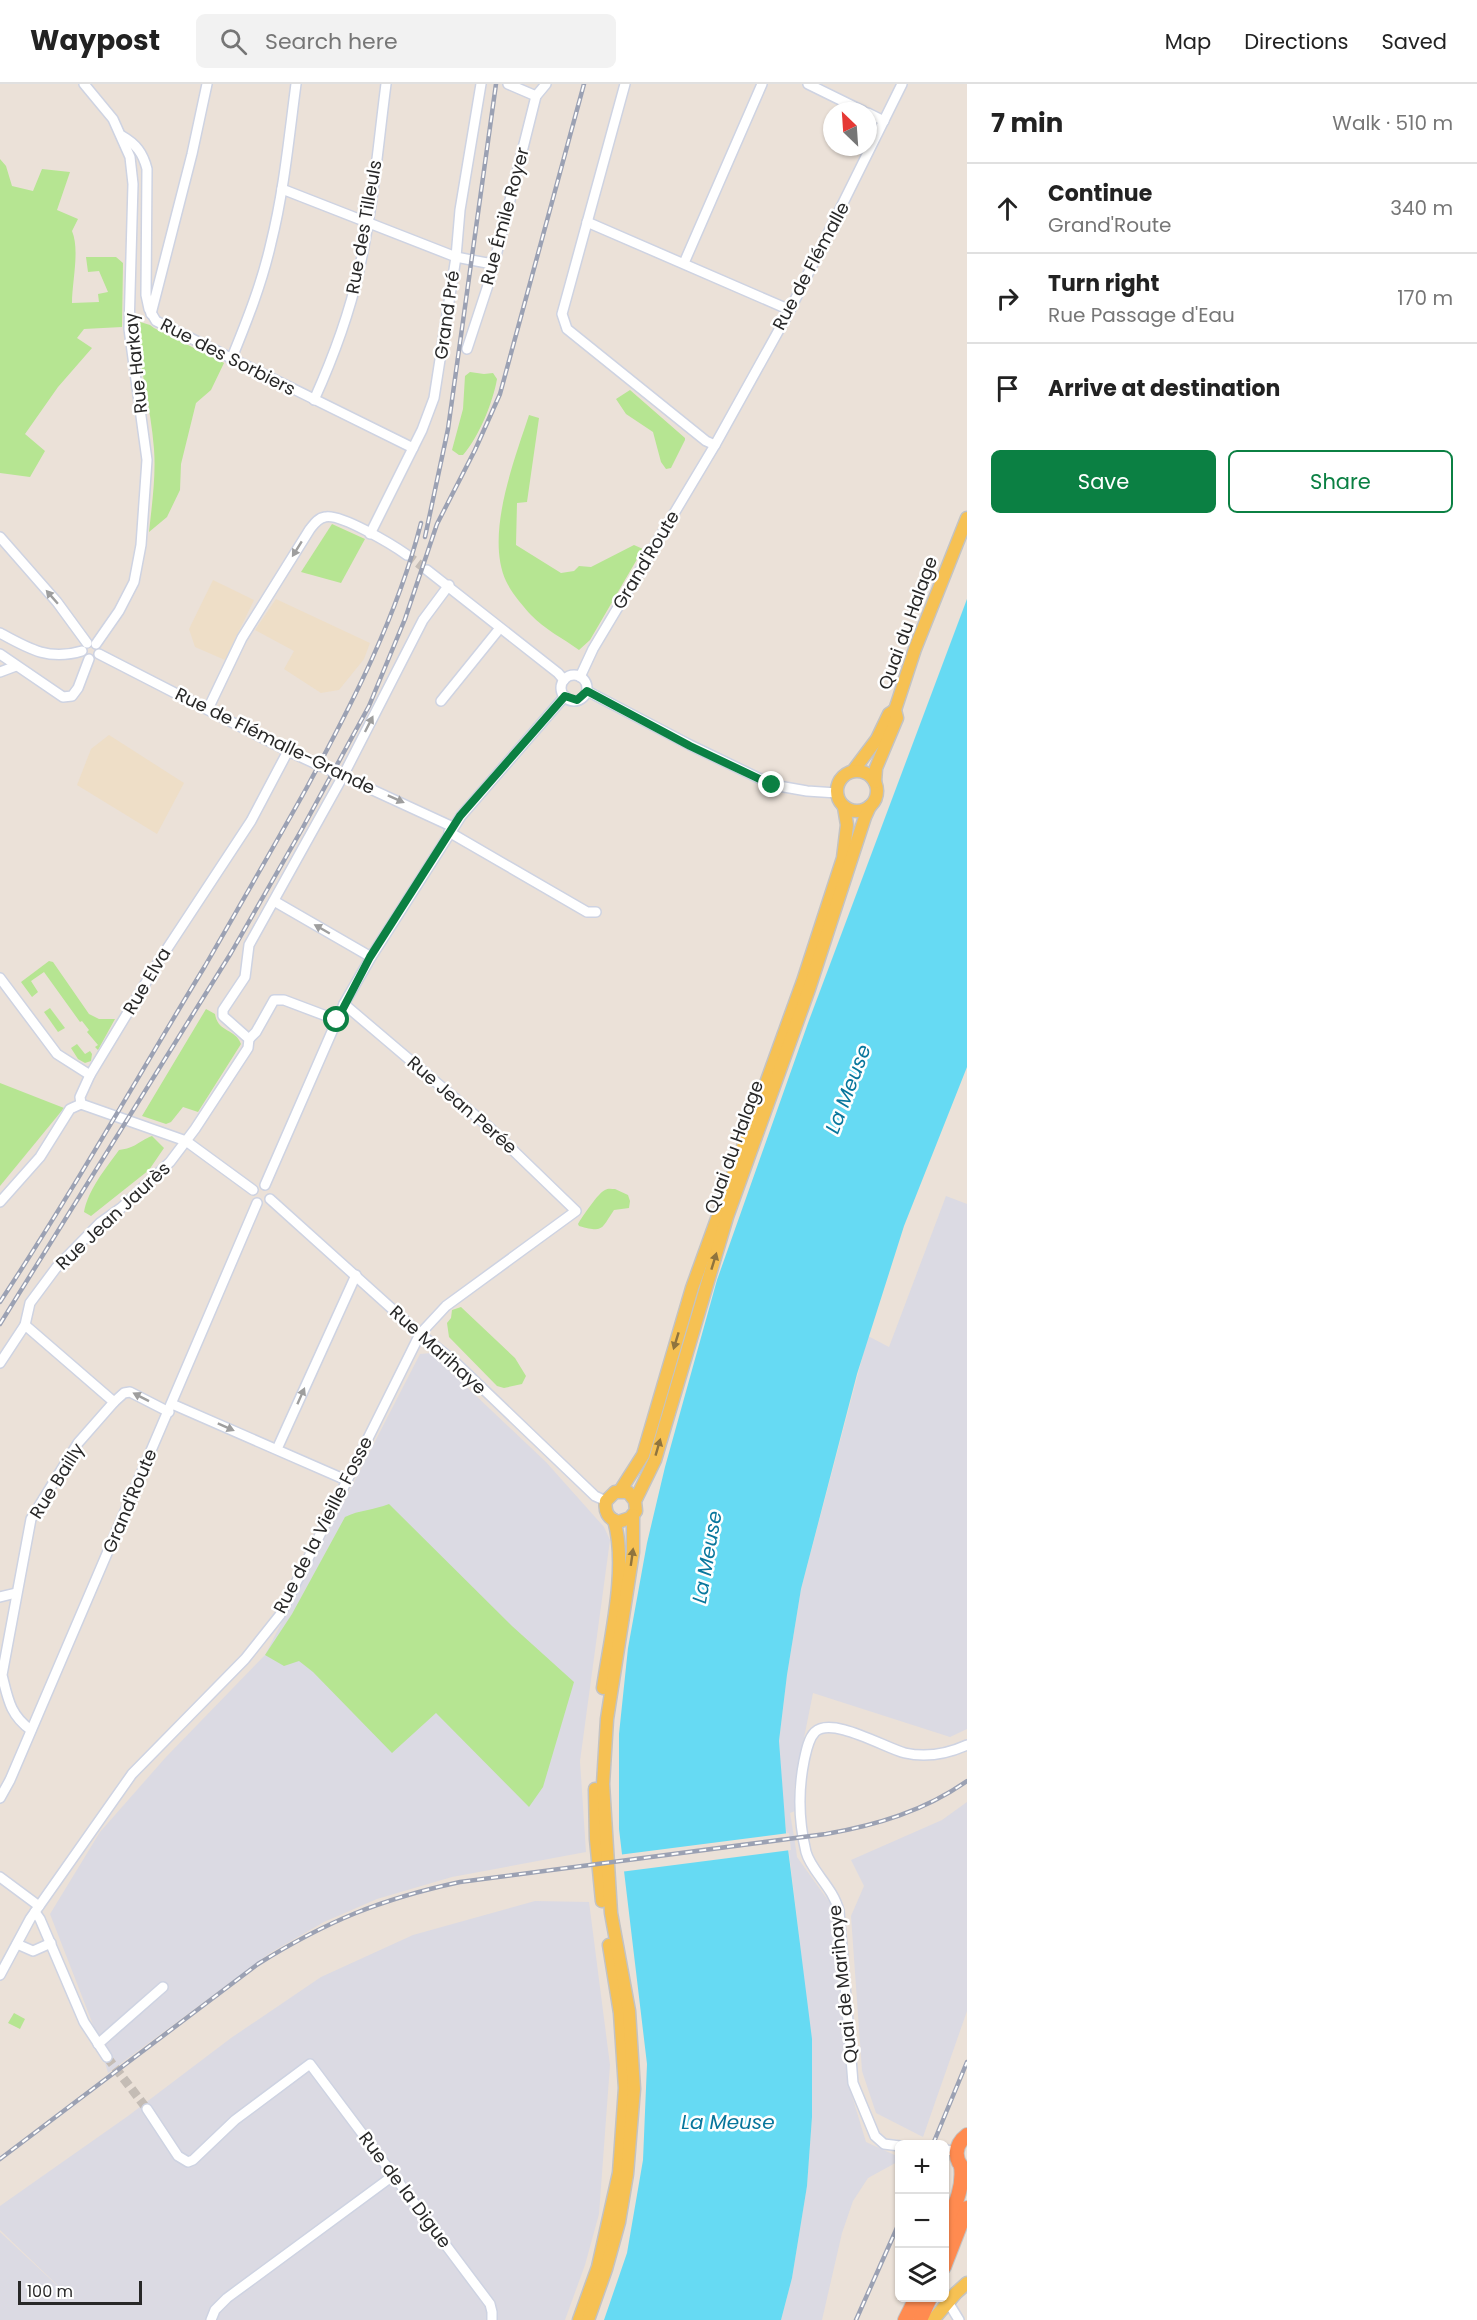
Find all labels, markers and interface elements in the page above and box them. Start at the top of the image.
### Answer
search box [196,14,616,68]
text: Waypost [30,21,160,60]
icon: search [217,25,250,58]
text: Search here [265,26,398,57]
text: Map [1165,27,1211,56]
text: Directions [1244,27,1348,56]
text: Saved [1381,27,1447,56]
north arrow [823,102,877,156]
text: 7 min [991,105,1063,141]
text: Walk · 510 m [1332,109,1453,137]
street label: Rue Émile Royer [474,144,535,287]
street label: Rue des Tilleuls [339,158,388,296]
text: Continue [1048,178,1152,209]
icon: ahead [991,192,1024,225]
text: 340 m [1390,194,1453,222]
street label: Rue de Flémalle [766,197,855,334]
text: Grand'Route [1048,211,1171,239]
text: Turn right [1048,268,1159,299]
street label: Grand Pré [428,269,465,361]
icon: right [991,282,1024,315]
text: 170 m [1397,284,1453,312]
text: Rue Passage d'Eau [1048,301,1235,329]
street label: Rue Harkay [118,311,153,415]
street label: Rue des Sorbiers [156,312,300,401]
icon: arrive [991,372,1024,405]
text: Arrive at destination [1048,373,1280,404]
button: Save [991,450,1216,513]
button: Share [1228,450,1453,513]
street label: Grand'Route [606,506,685,614]
one-way arrow [291,541,302,558]
street label: Quai du Halage [872,553,943,693]
one-way arrow [46,590,59,605]
street label: Rue de Flémalle-Grande [171,681,379,800]
one-way arrow [365,716,374,733]
route end [758,771,784,797]
one-way arrow [388,795,405,804]
one-way arrow [313,924,330,934]
street label: Rue Elva [117,942,176,1019]
route start [323,1006,349,1032]
water label: La Meuse [818,1040,878,1138]
street label: Rue Jean Perée [402,1050,523,1159]
street label: Quai du Halage [698,1077,769,1217]
street label: Rue Jean Jaurès [50,1156,175,1275]
one-way arrow [710,1251,719,1269]
street label: Rue Marihaye [385,1299,492,1400]
one-way arrow [671,1332,680,1350]
one-way arrow [296,1387,305,1404]
one-way arrow [132,1393,149,1402]
one-way arrow [217,1423,234,1432]
street label: Rue de la Vieille Fosse [267,1432,378,1618]
street label: Rue Bailly [23,1438,90,1523]
one-way arrow [654,1438,663,1456]
street label: Grand'Route [96,1445,163,1557]
water label: La Meuse [685,1509,729,1605]
one-way arrow [627,1548,636,1567]
street label: Quai de Marihaye [822,1904,863,2064]
water label: La Meuse [681,2108,775,2136]
street label: Rue de la Digue [353,2126,457,2253]
map controls [895,2140,949,2302]
button: + [895,2140,949,2194]
button: − [895,2194,949,2248]
button: layers [895,2248,949,2302]
scale bar [18,2278,142,2306]
text: 100 m [27,2280,73,2303]

